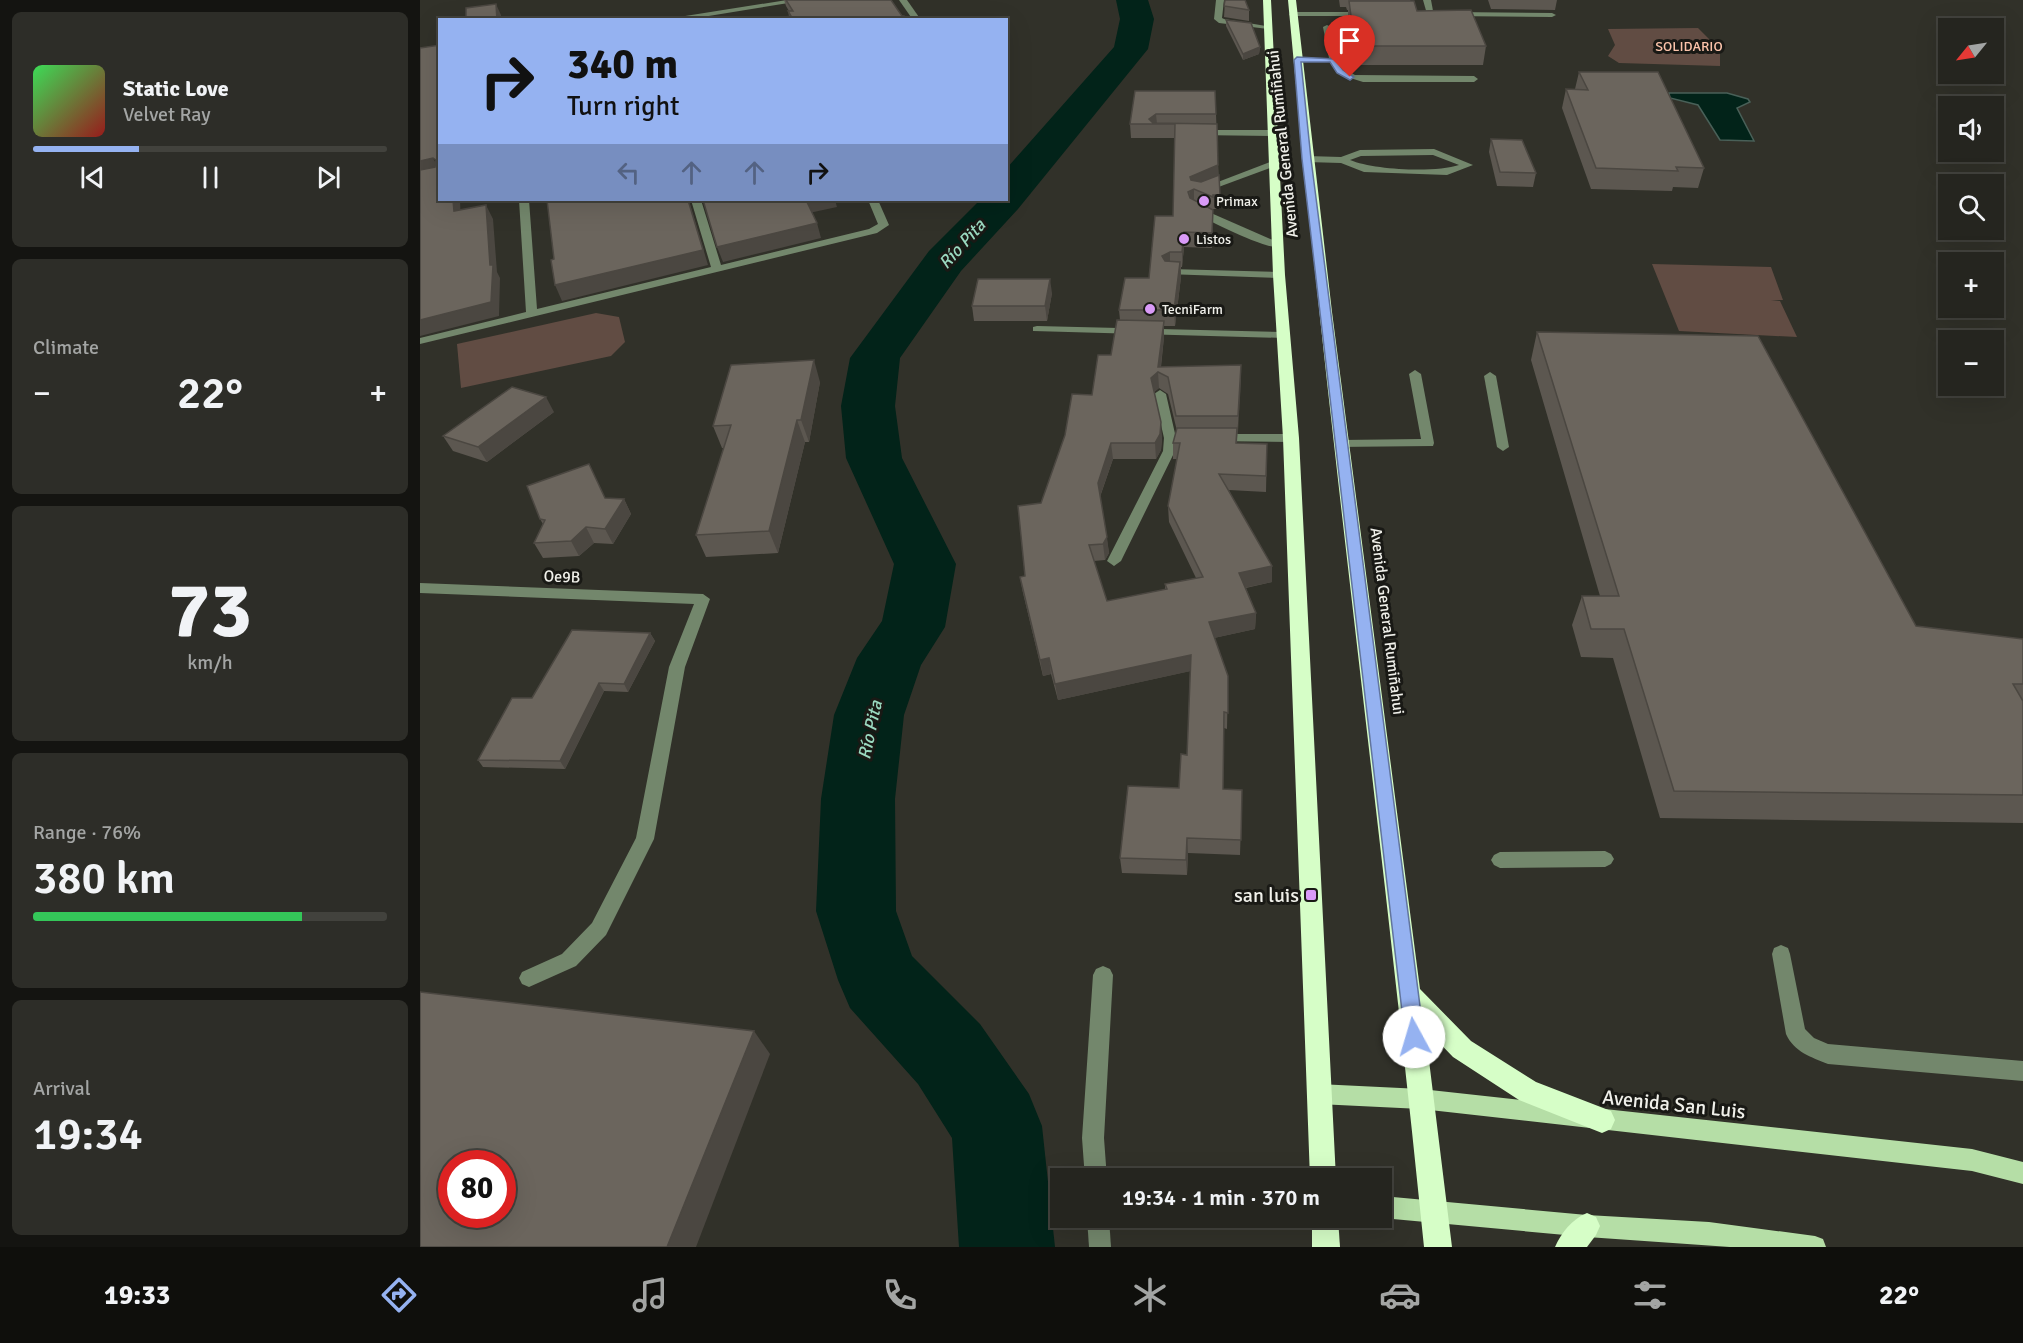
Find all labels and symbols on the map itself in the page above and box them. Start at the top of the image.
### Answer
pin [1324,15,1375,77]
north arrow [1938,18,2004,84]
park label: SOLIDARIO [1655,38,1723,55]
street label: Avenida General Rumiñahui [1263,49,1303,239]
place label: Primax [1216,193,1258,210]
marker: Primax [1197,194,1211,208]
water label: Río Pita [934,214,991,273]
place label: Listos [1196,231,1231,248]
marker: Listos [1177,232,1191,246]
place label: TecniFarm [1162,301,1223,318]
marker: TecniFarm [1143,302,1157,316]
street label: Avenida General Rumiñahui [1366,526,1408,716]
street label: Oe9B [543,566,581,588]
water label: Río Pita [853,698,887,761]
place label: san luis [1234,883,1299,908]
marker: san luis [1304,888,1318,902]
position arrow [1382,1005,1446,1069]
street label: Avenida San Luis [1601,1085,1747,1124]
speed limit sign: 80 [438,1150,516,1228]

